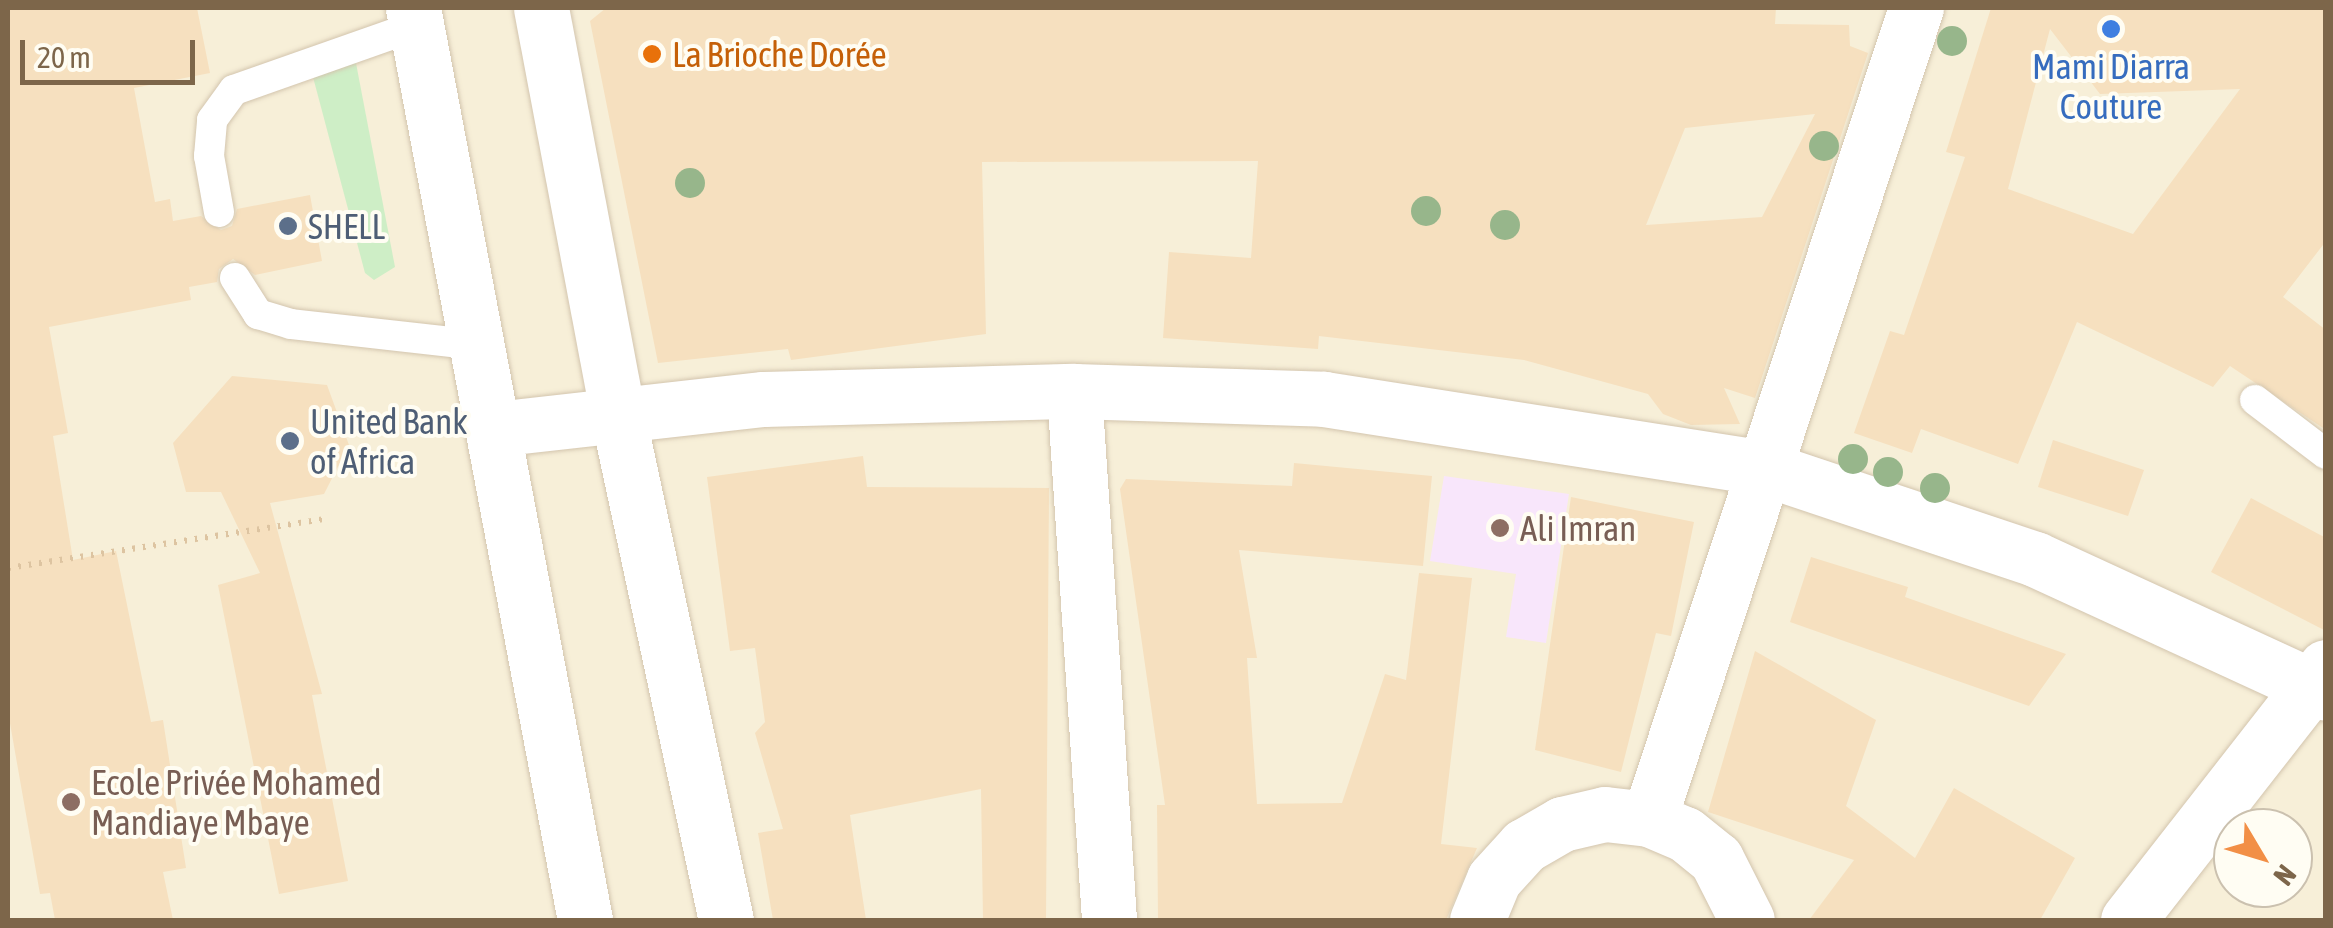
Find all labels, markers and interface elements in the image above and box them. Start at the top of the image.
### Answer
marker: Mami Diarra Couture [2100,18,2122,40]
scale bar [25,20,200,82]
place label: La Brioche Dorée [672,33,887,75]
text: 20 m [37,40,91,74]
marker: La Brioche Dorée [641,43,663,65]
place label: Mami Diarra Couture [2032,45,2190,127]
place label: SHELL [308,205,385,247]
marker: SHELL [277,215,299,237]
place label: United Bank of Africa [310,400,468,482]
marker: United Bank of Africa [279,430,301,452]
place label: Ali Imran [1520,507,1636,549]
marker: Ali Imran [1489,517,1511,539]
place label: Ecole Privée Mohamed Mandiaye Mbaye [91,761,382,843]
marker: Ecole Privée Mohamed Mandiaye Mbaye [60,791,82,813]
north arrow [2213,808,2313,908]
text: N [2267,859,2303,892]

